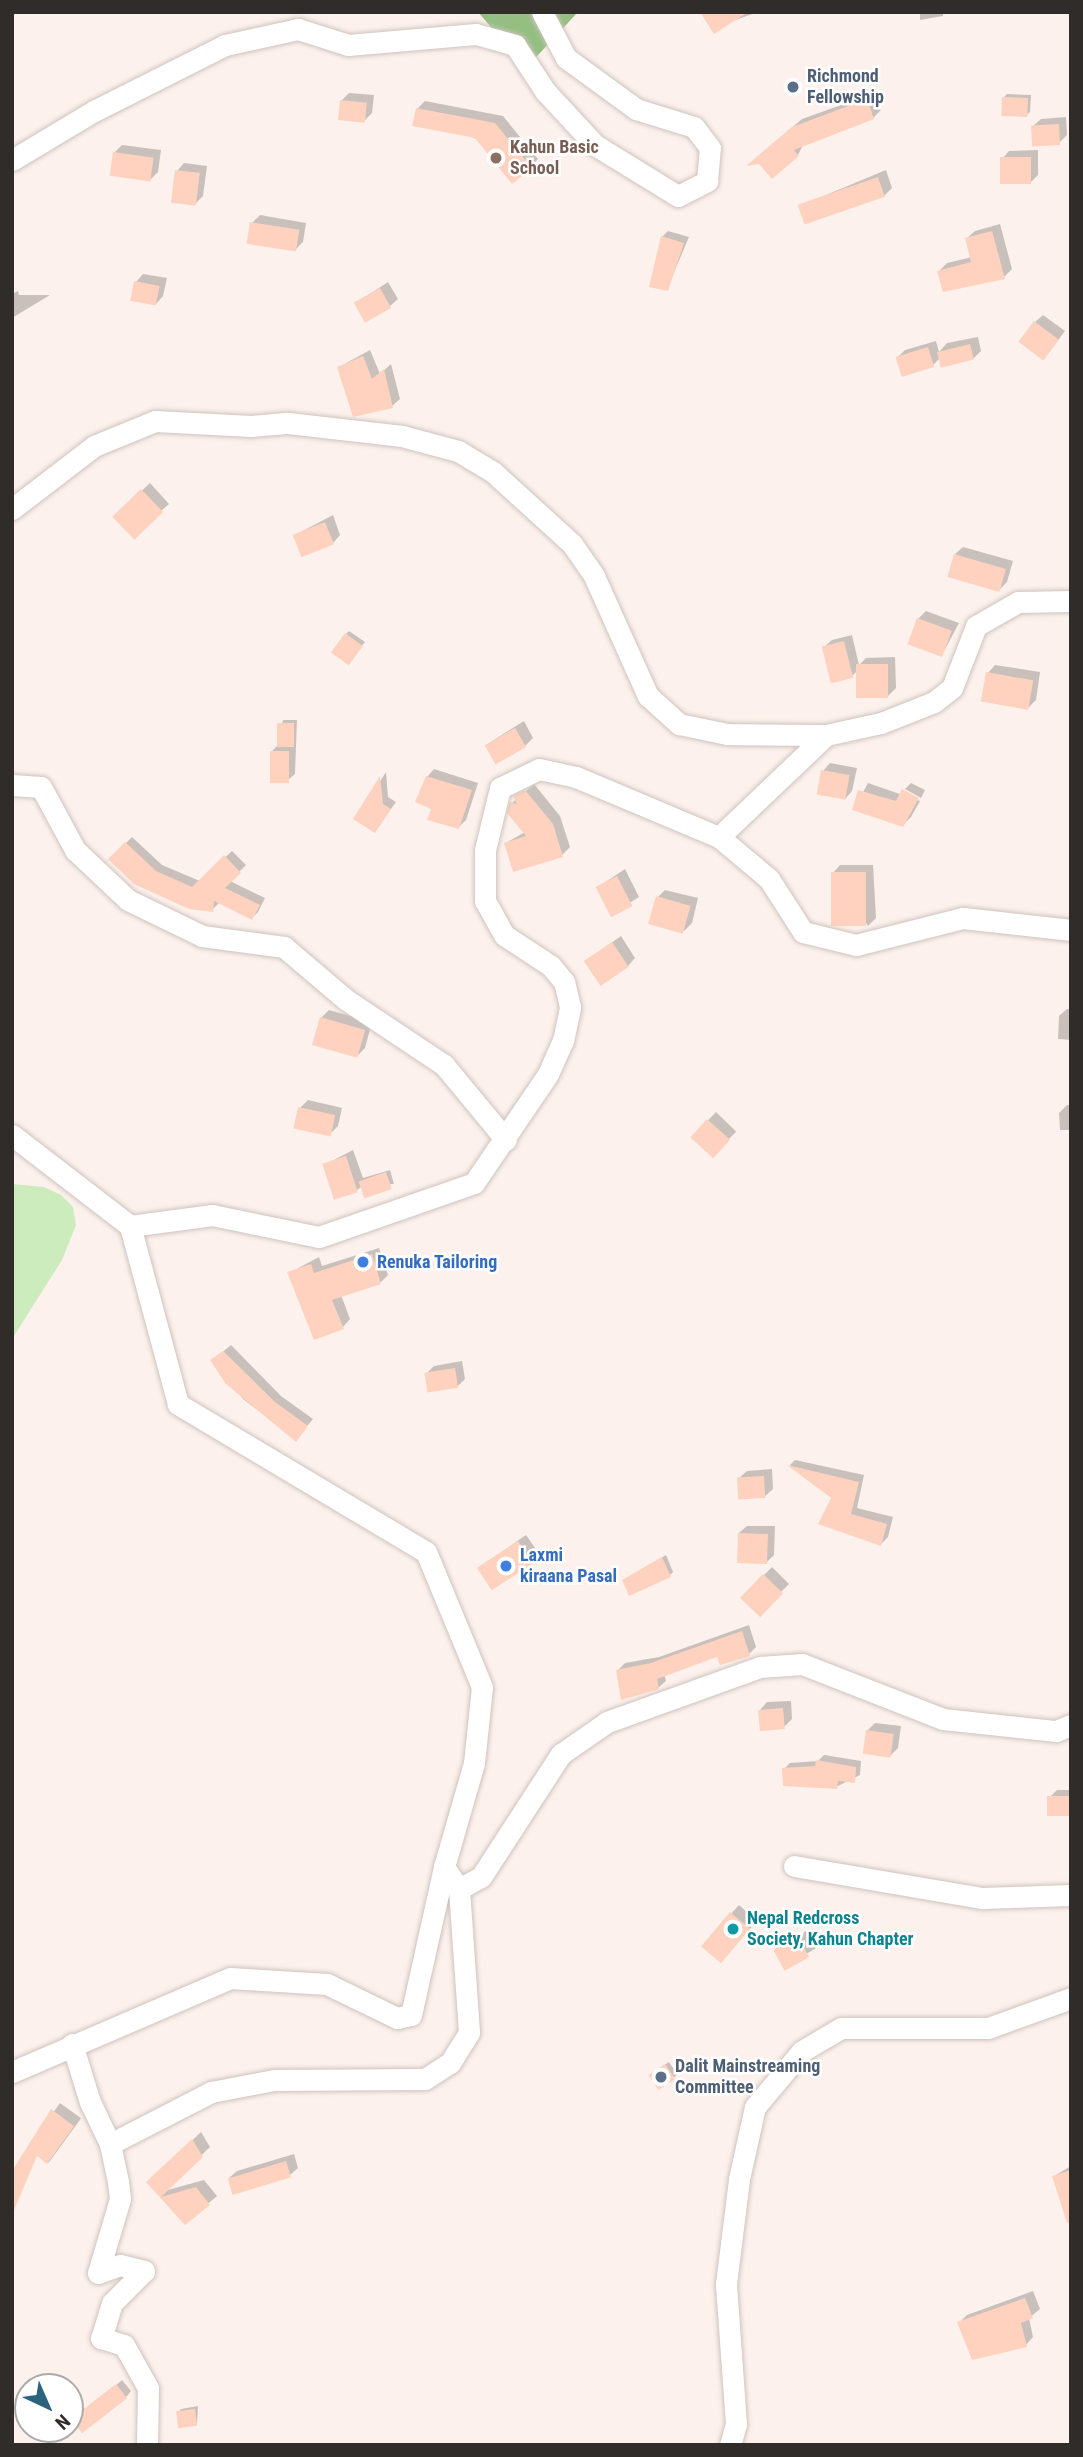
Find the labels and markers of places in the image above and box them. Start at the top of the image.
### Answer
place label: Richmond Fellowship [807,66,884,108]
marker: Richmond Fellowship [785,79,801,95]
place label: Kahun Basic School [510,137,599,180]
marker: Kahun Basic School [488,150,504,166]
place label: Renuka Tailoring [377,1251,498,1273]
marker: Renuka Tailoring [355,1254,371,1270]
place label: Laxmi kiraana Pasal [520,1545,617,1588]
marker: Laxmi kiraana Pasal [498,1558,514,1574]
place label: Nepal Redcross Society, Kahun Chapter [747,1908,913,1951]
marker: Nepal Redcross Society, Kahun Chapter [725,1921,741,1937]
place label: Dalit Mainstreaming Committee [675,2056,820,2098]
marker: Dalit Mainstreaming Committee [653,2069,669,2085]

